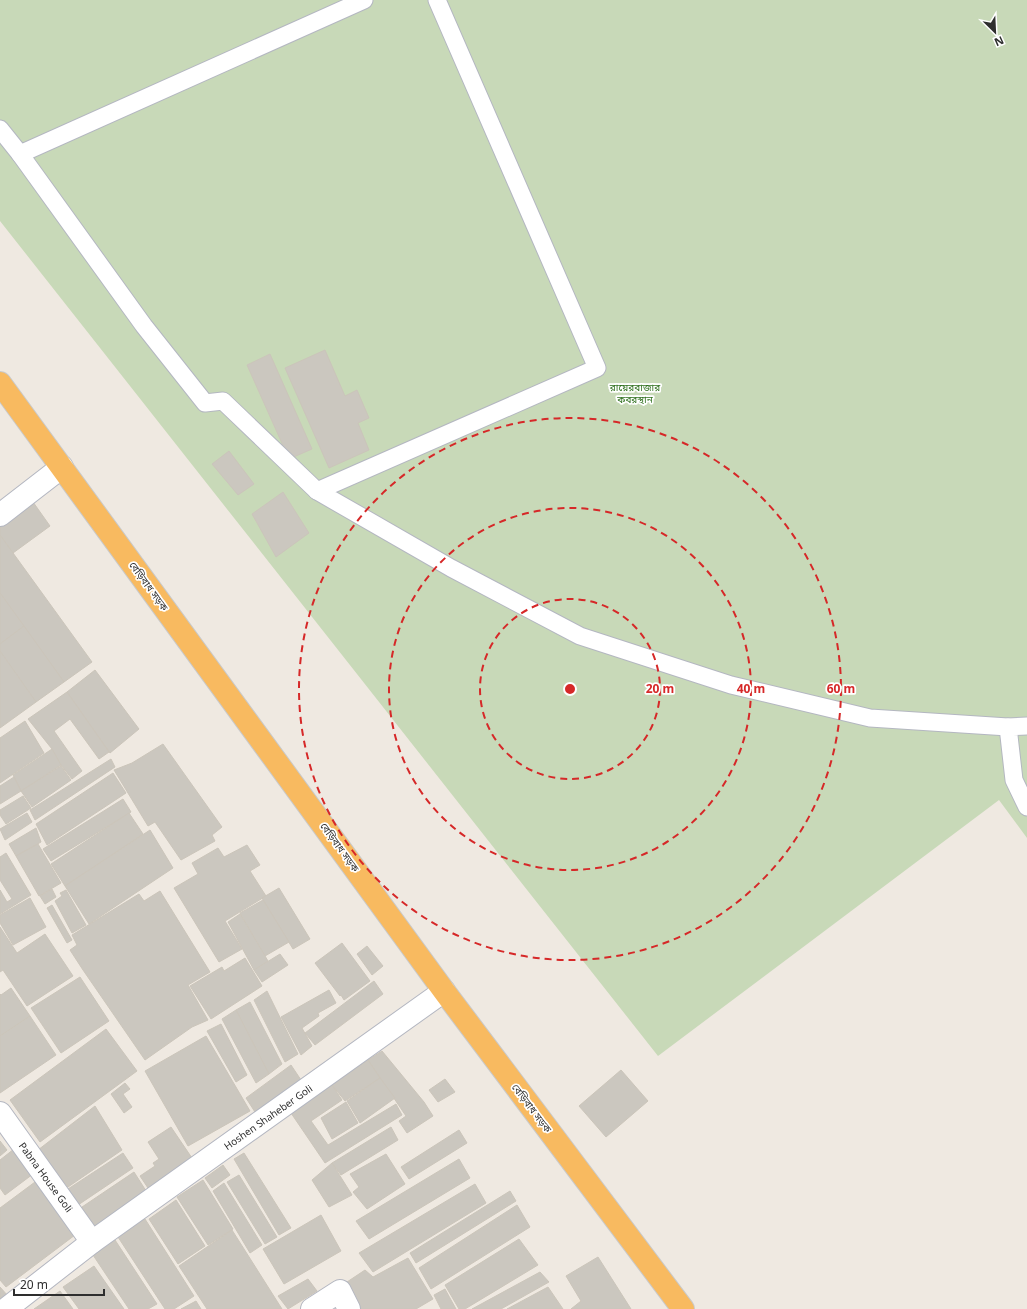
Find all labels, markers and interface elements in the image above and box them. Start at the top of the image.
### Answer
north arrow [975,12,1015,52]
text: N [992,33,1006,50]
park label: রায়েরবাজার কবরস্থান [609,380,661,406]
street label: বেড়িবাধ সড়ক [126,558,172,614]
text: 20 m [646,680,674,697]
text: 40 m [737,680,765,697]
text: 60 m [827,680,855,697]
centre of rings [563,682,577,696]
street label: বেড়িবাধ সড়ক [317,819,363,875]
street label: Hoshen Shaheber Goli [221,1081,315,1153]
street label: বেড়িবাধ সড়ক [509,1081,556,1136]
street label: Pabna House Goli [16,1139,76,1215]
scale bar [14,1271,104,1297]
text: 20 m [20,1276,48,1293]

